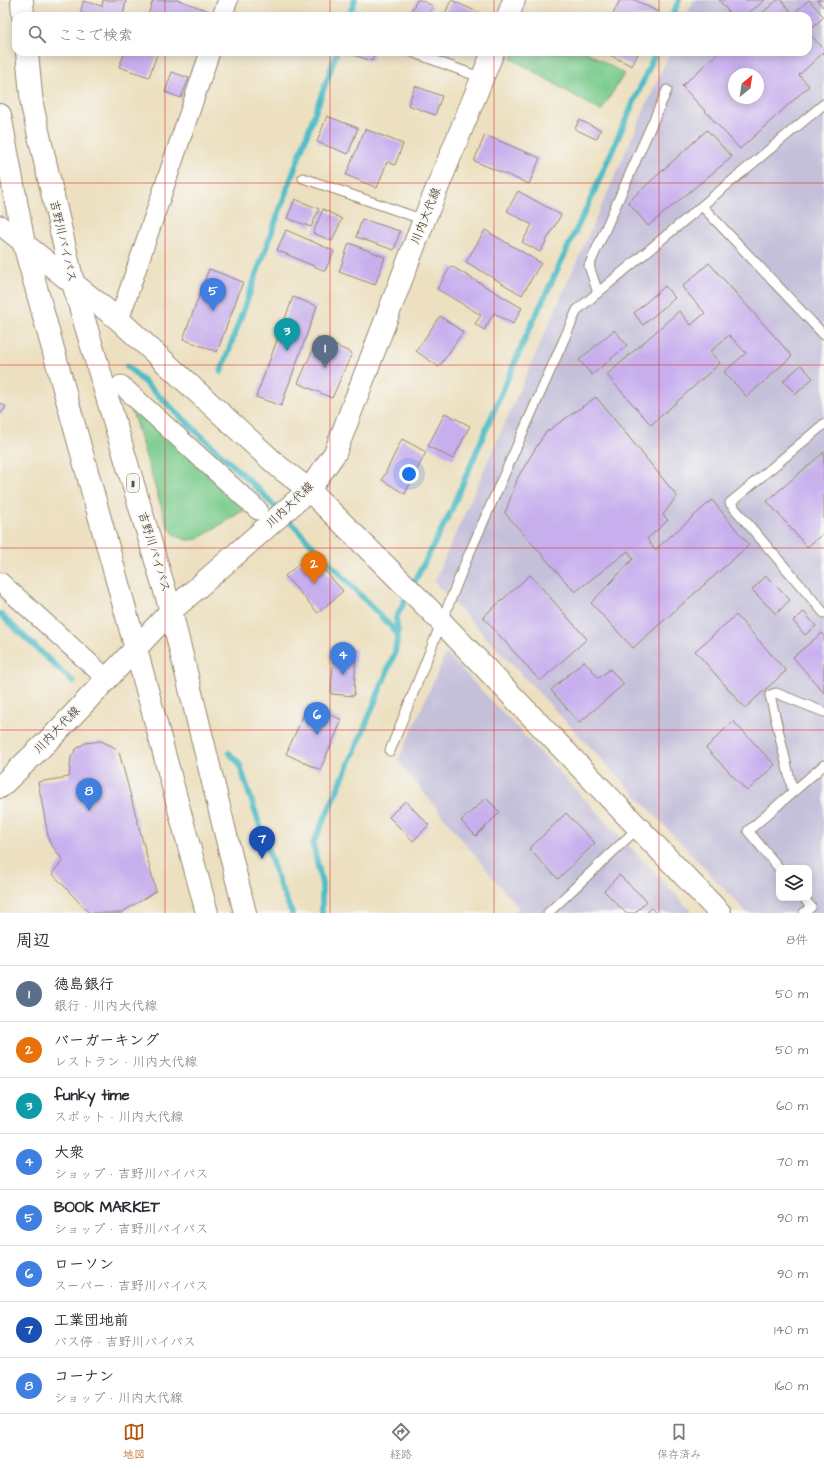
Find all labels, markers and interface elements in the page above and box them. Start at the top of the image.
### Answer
search box [12,12,812,56]
icon: search [26,23,48,45]
text: ここで検索 [58,25,133,46]
north arrow [728,68,764,104]
street label: 川内大代線 [407,185,445,247]
street label: 吉野川バイパス [45,198,81,284]
pin: 5 [200,278,226,311]
pin: 3 [274,318,300,351]
pin: 1 [312,335,338,368]
your location [399,464,419,484]
road number: 11 [127,474,139,492]
street label: 川内大代線 [263,478,317,532]
street label: 吉野川バイパス [134,509,174,595]
pin: 2 [301,551,327,584]
pin: 4 [330,642,356,675]
pin: 6 [304,702,330,735]
street label: 川内大代線 [30,703,84,757]
pin: 8 [76,778,102,811]
pin: 7 [249,826,275,859]
map controls [776,865,812,901]
button: layers [776,865,812,901]
text: 周辺 [16,929,50,953]
text: 8件 [787,931,808,949]
text: 徳島銀行 [54,974,114,995]
text: 1 [28,985,30,1003]
text: 50 m [775,985,808,1003]
text: 銀行 · 川内大代線 [54,997,157,1015]
text: バーガーキング [54,1030,159,1051]
text: 2 [25,1041,33,1059]
text: 50 m [775,1041,808,1059]
text: レストラン · 川内大代線 [54,1053,197,1071]
text: funky time [54,1085,130,1106]
text: 3 [26,1097,32,1115]
text: 60 m [776,1097,808,1115]
text: スポット · 川内大代線 [54,1108,183,1126]
text: 大衆 [54,1142,84,1163]
text: 4 [25,1153,33,1171]
text: 70 m [776,1153,808,1171]
text: ショップ · 吉野川バイパス [54,1165,208,1183]
text: BOOK MARKET [54,1197,160,1218]
text: 5 [24,1209,34,1227]
text: 90 m [777,1209,808,1227]
text: ショップ · 吉野川バイパス [54,1220,208,1238]
text: ローソン [54,1254,114,1275]
text: 6 [25,1265,33,1283]
text: 90 m [777,1265,808,1283]
text: スーパー · 吉野川バイパス [54,1277,208,1295]
text: 工業団地前 [54,1310,129,1331]
text: 7 [25,1321,33,1339]
text: 140 m [774,1321,808,1339]
text: バス停 · 吉野川バイパス [54,1333,196,1351]
text: コーナン [54,1366,114,1387]
text: 8 [25,1377,33,1395]
text: 160 m [775,1377,808,1395]
text: ショップ · 川内大代線 [54,1389,183,1407]
tab: 地図 [123,1421,145,1462]
tab: 経路 [390,1421,412,1462]
tab: 保存済み [657,1421,701,1462]

